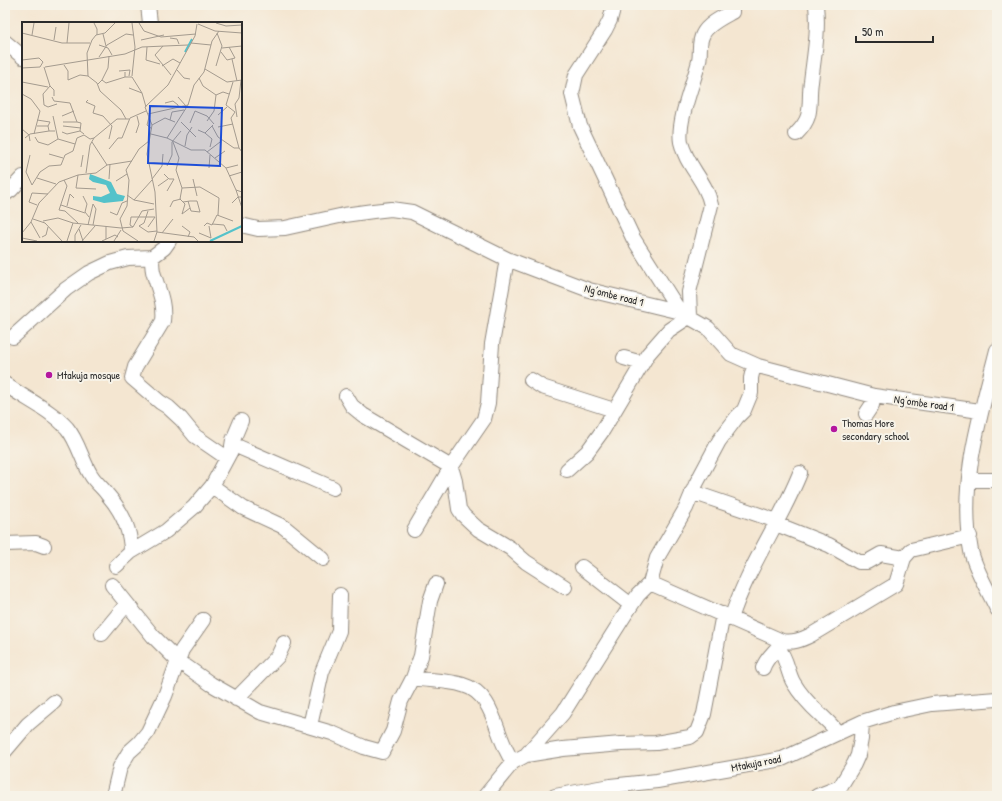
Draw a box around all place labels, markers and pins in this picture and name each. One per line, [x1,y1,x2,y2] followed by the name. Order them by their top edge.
[57,368,121,382] place label: Mtakuja mosque
[44,370,54,380] marker: Mtakuja mosque
[842,416,909,443] place label: Thomas More secondary school
[829,424,839,434] marker: Thomas More secondary school

